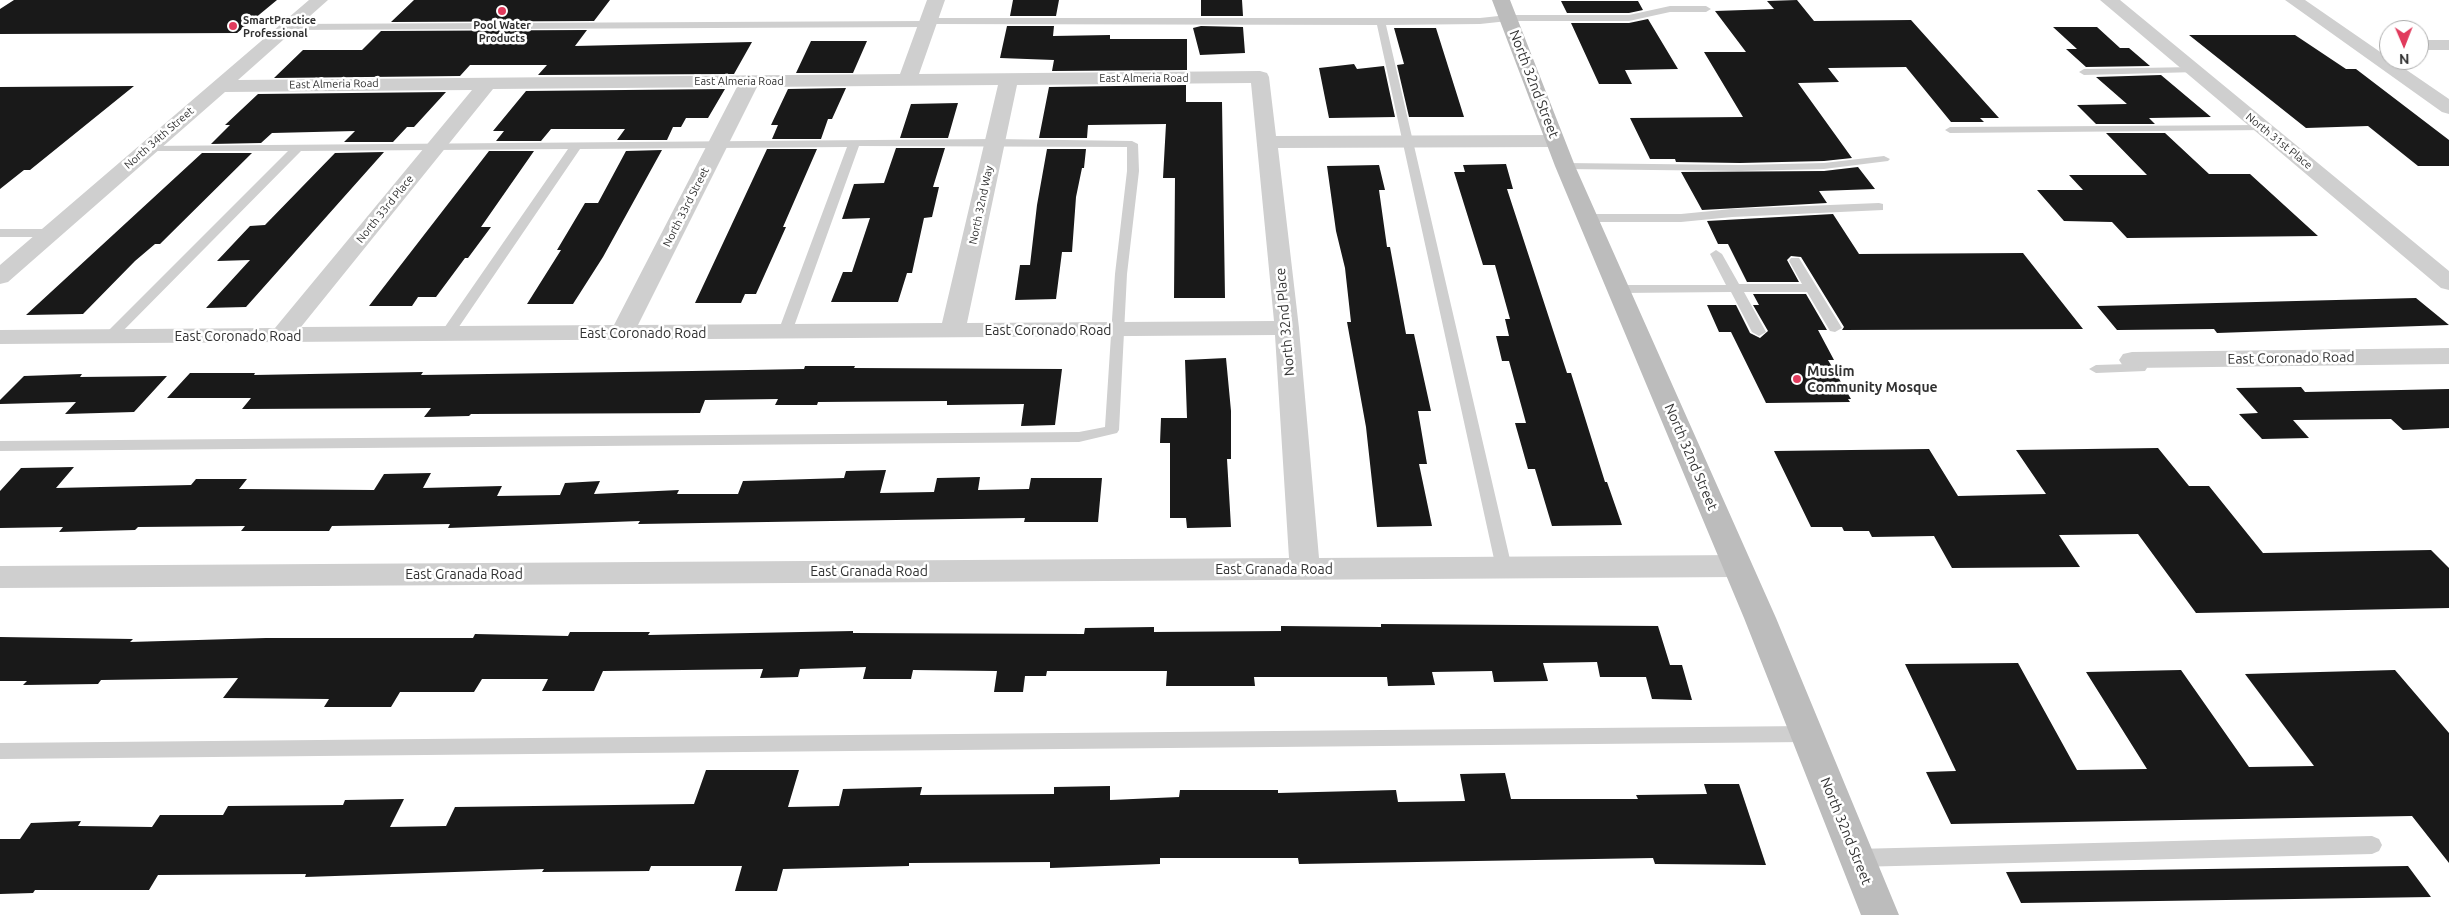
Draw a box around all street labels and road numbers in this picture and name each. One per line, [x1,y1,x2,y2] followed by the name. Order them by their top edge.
[1506,28,1562,140] street label: North 32nd Street
[1099,71,1189,85] street label: East Almeria Road
[694,74,784,88] street label: East Almeria Road
[289,77,379,91] street label: East Almeria Road
[122,104,196,172] street label: North 34th Street
[2243,110,2315,172] street label: North 31st Place
[966,164,996,246] street label: North 32nd Way
[660,165,712,249] street label: North 33rd Street
[354,172,416,246] street label: North 33rd Place
[1272,267,1298,377] street label: North 32nd Place
[984,322,1112,338] street label: East Coronado Road
[579,325,707,341] street label: East Coronado Road
[174,328,302,344] street label: East Coronado Road
[2227,348,2355,368] street label: East Coronado Road
[1661,401,1721,513] street label: North 32nd Street
[1215,561,1333,577] street label: East Granada Road
[810,563,928,579] street label: East Granada Road
[405,566,523,582] street label: East Granada Road
[1817,775,1875,887] street label: North 32nd Street

